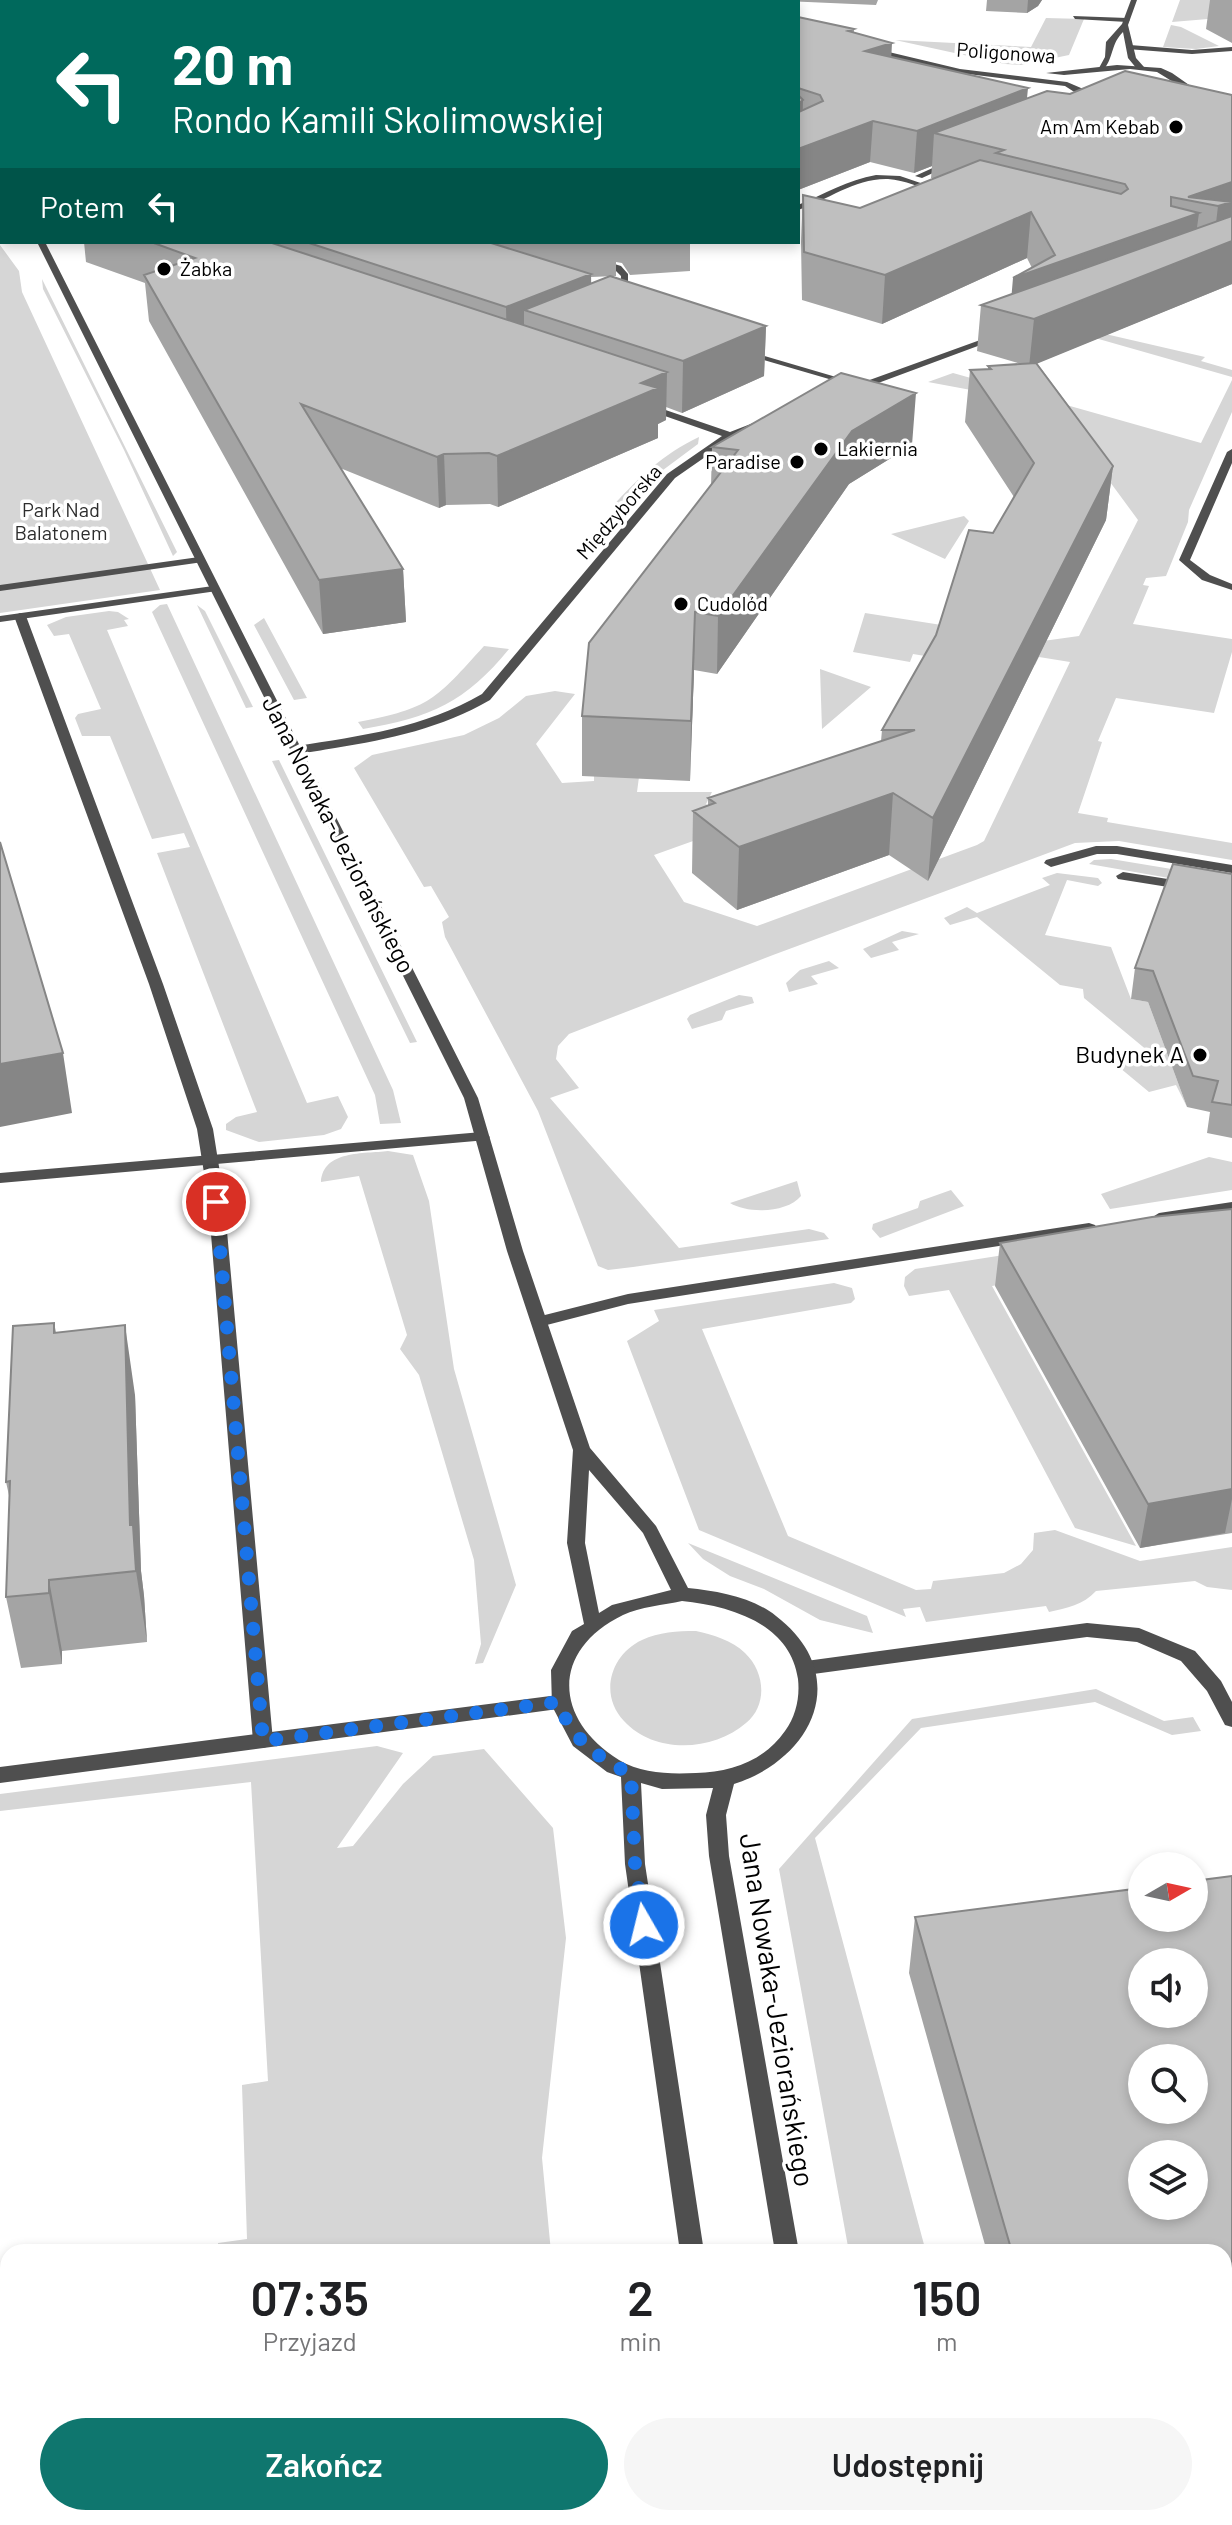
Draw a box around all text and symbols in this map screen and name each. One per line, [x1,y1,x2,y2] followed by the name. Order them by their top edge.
[172,29,293,96] text: 20 m
[40,32,144,136] icon: left
[956,37,1056,67] street label: Poligonowa
[172,97,604,140] text: Rondo Kamili Skolimowskiej
[1040,114,1160,138] place label: Am Am Kebab
[1167,118,1185,136] marker: Am Am Kebab
[141,184,185,228] icon: left
[40,188,125,224] text: Potem
[180,256,232,280] place label: Żabka
[155,260,173,278] marker: Żabka
[837,436,918,460] place label: Lakiernia
[812,440,830,458] marker: Lakiernia
[705,449,781,473] place label: Paradise
[788,453,806,471] marker: Paradise
[571,459,666,564] street label: Międzyborska
[14,497,108,544] park label: Park Nad Balatonem
[697,591,768,615] place label: Cudolód
[672,595,690,613] marker: Cudolód
[257,691,422,977] street label: Jana Nowaka-Jeziorańskiego
[1075,1039,1184,1068] place label: Budynek A
[1191,1046,1209,1064] marker: Budynek A
[182,1168,250,1236] pin
[194,1180,238,1224] icon: arrive
[733,1831,823,2189] street label: Jana Nowaka-Jeziorańskiego
[1128,1852,1208,1932] north arrow
[1128,1852,1208,2220] map controls
[602,1883,686,1967] position arrow
[1128,1948,1208,2028] button: sound
[1128,2044,1208,2124] button: search
[1128,2140,1208,2220] button: layers
[250,2268,369,2326] text: 07:35
[627,2268,654,2326] text: 2
[912,2268,982,2326] text: 150
[263,2325,357,2356] text: Przyjazd
[619,2325,662,2356] text: min
[936,2325,958,2356] text: m
[40,2418,608,2510] button: Zakończ
[624,2418,1192,2510] button: Udostępnij

